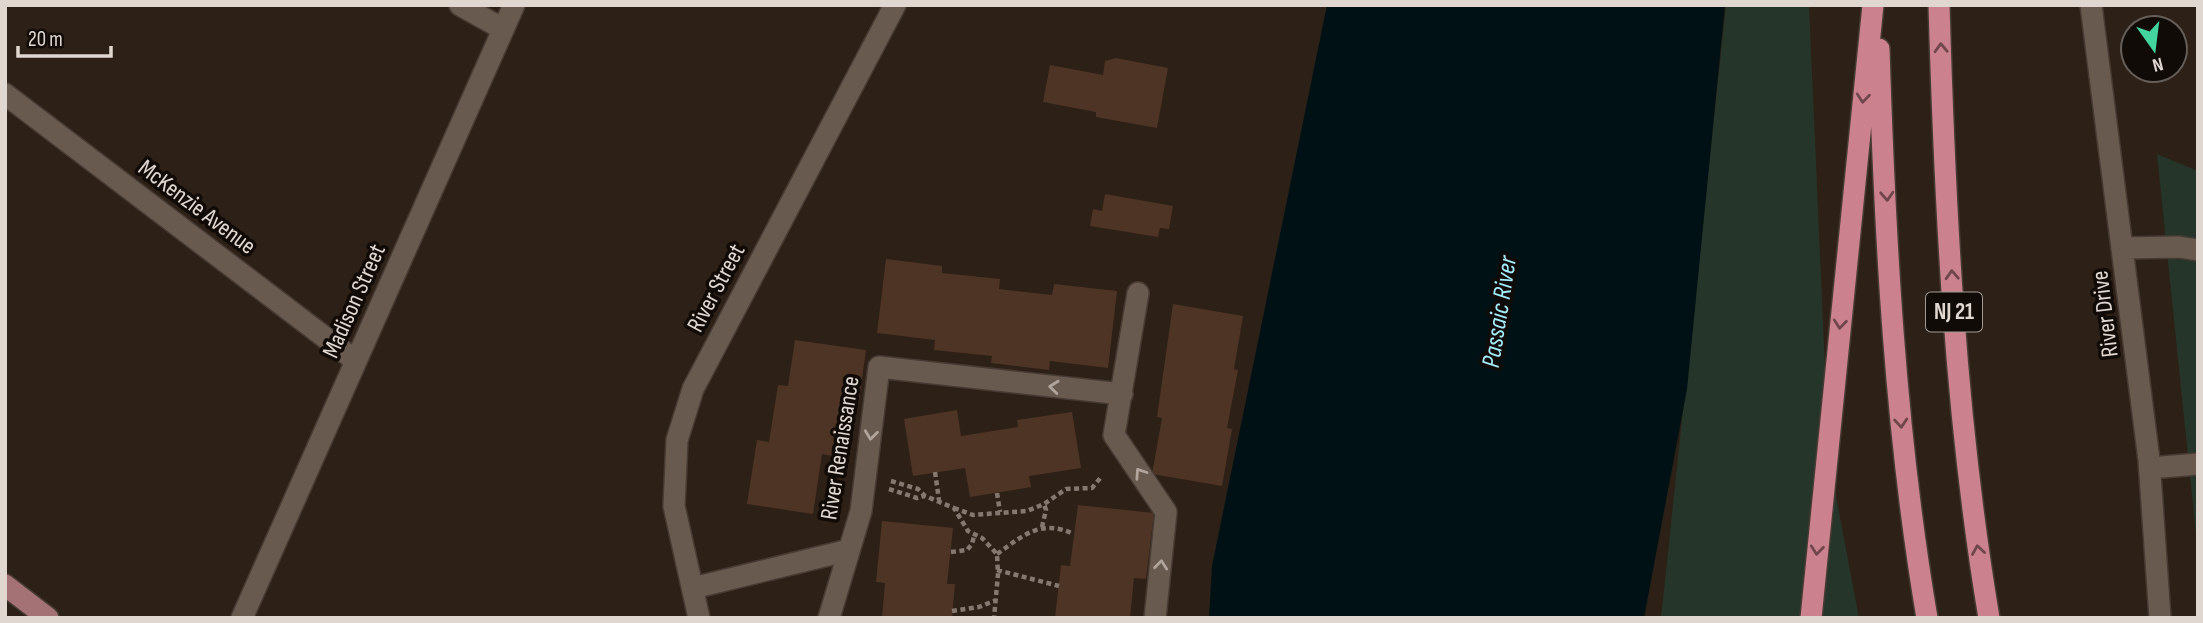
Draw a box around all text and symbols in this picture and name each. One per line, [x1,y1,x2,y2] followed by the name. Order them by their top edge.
[18,14,110,58] scale bar
[2119,14,2189,84] north arrow
[28,27,63,52] text: 20 m
[1933,42,1948,53] one-way arrow
[2150,52,2165,76] text: N
[1856,92,1871,103] one-way arrow
[133,153,261,261] street label: McKenzie Avenue
[1879,191,1894,202] one-way arrow
[681,239,751,337] street label: River Street
[316,240,392,362] street label: Madison Street
[1476,252,1524,370] water label: Passaic River
[1944,269,1959,280] one-way arrow
[2085,269,2125,359] street label: River Drive
[1926,292,1982,332] road number: NJ 21
[1833,319,1848,330] one-way arrow
[814,374,866,522] street label: River Renaissance
[1048,379,1060,394] one-way arrow
[1893,418,1908,429] one-way arrow
[863,429,878,440] one-way arrow
[1136,468,1148,481] one-way arrow
[1810,545,1825,556] one-way arrow
[1971,545,1986,556] one-way arrow
[1153,559,1168,571] one-way arrow

